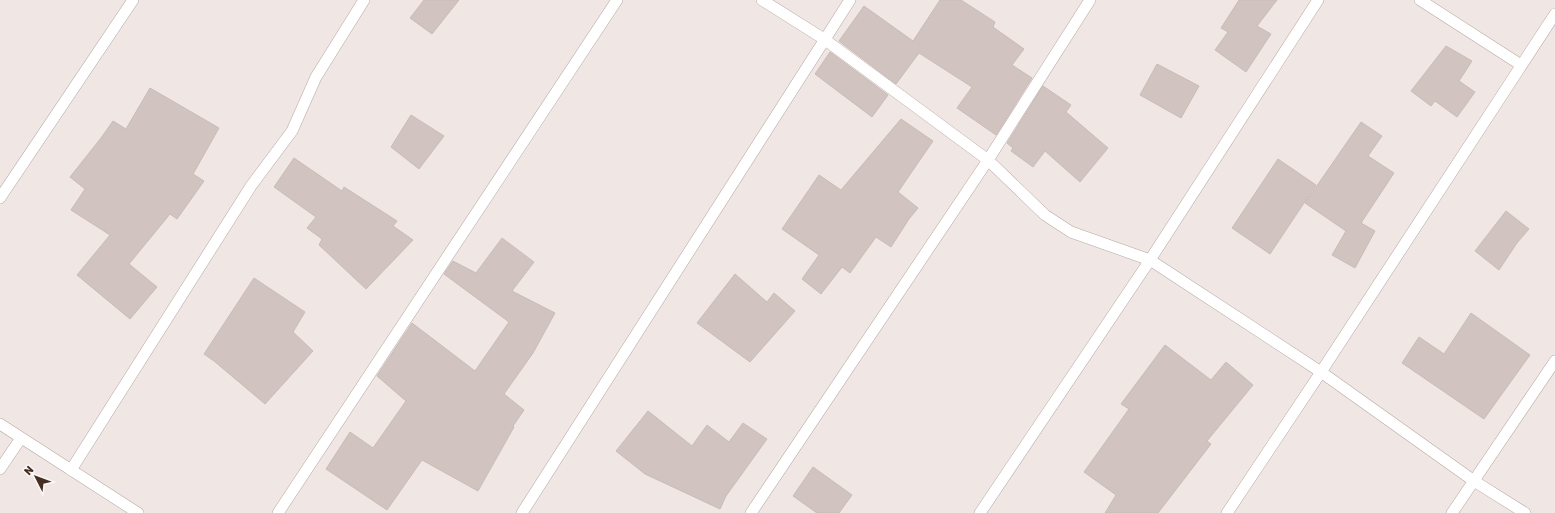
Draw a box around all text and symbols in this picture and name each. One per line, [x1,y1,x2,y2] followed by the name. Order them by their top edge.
[16,457,56,497] north arrow
[21,463,36,478] text: N

